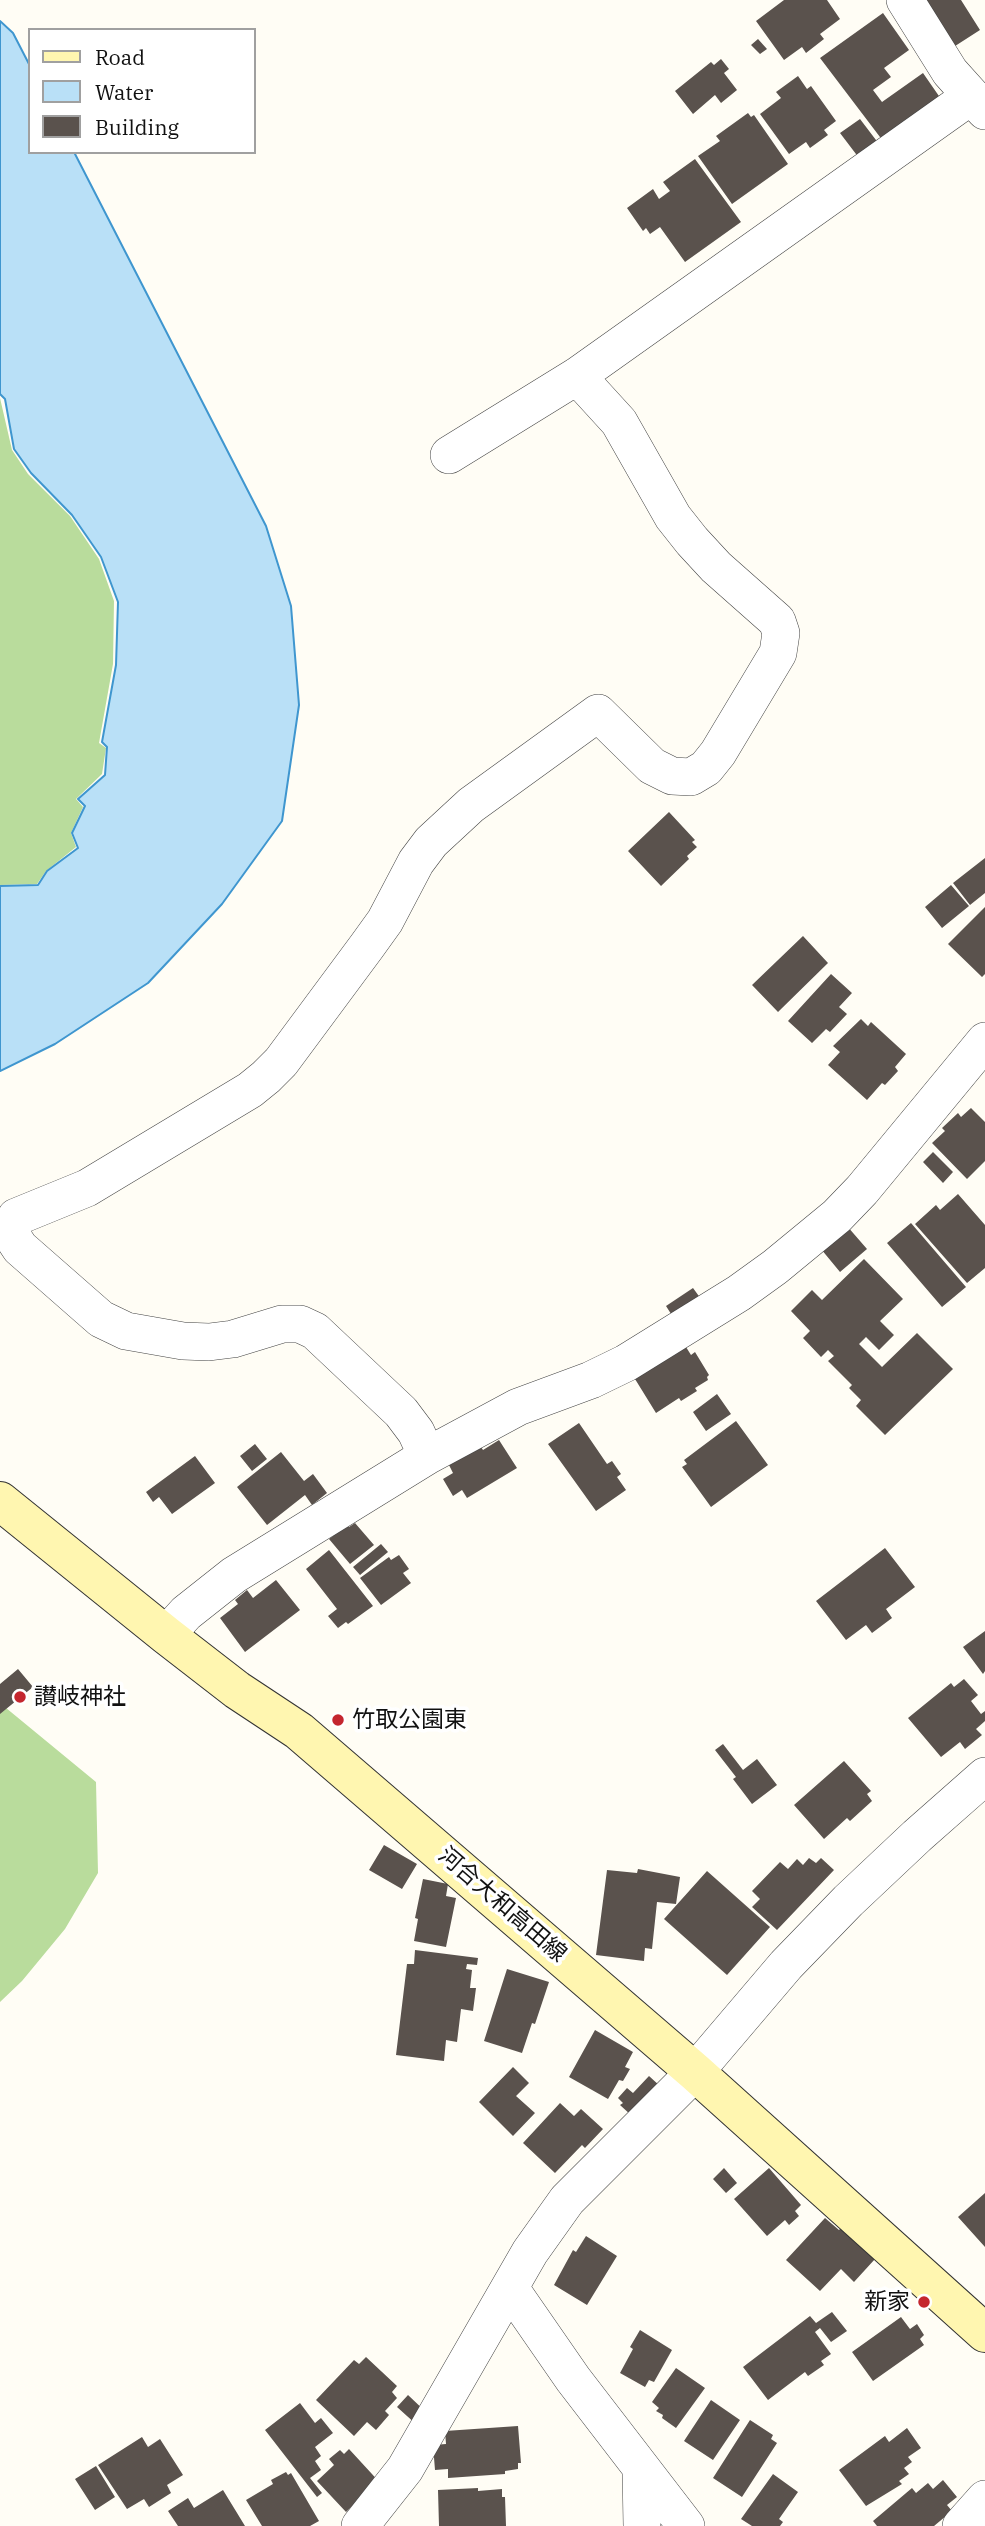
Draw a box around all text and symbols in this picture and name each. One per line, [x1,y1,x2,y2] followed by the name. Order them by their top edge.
[28,28,256,154] legend
[95,43,145,71] text: Road
[95,78,153,106] text: Water
[95,113,179,141] text: Building
[34,1683,126,1711] place label: 讃岐神社
[12,1689,28,1705] marker: 讃岐神社
[352,1706,467,1734] place label: 竹取公園東
[330,1712,346,1728] marker: 竹取公園東
[432,1842,572,1968] street label: 河合大和高田線
[864,2288,910,2316] place label: 新家
[916,2294,932,2310] marker: 新家

